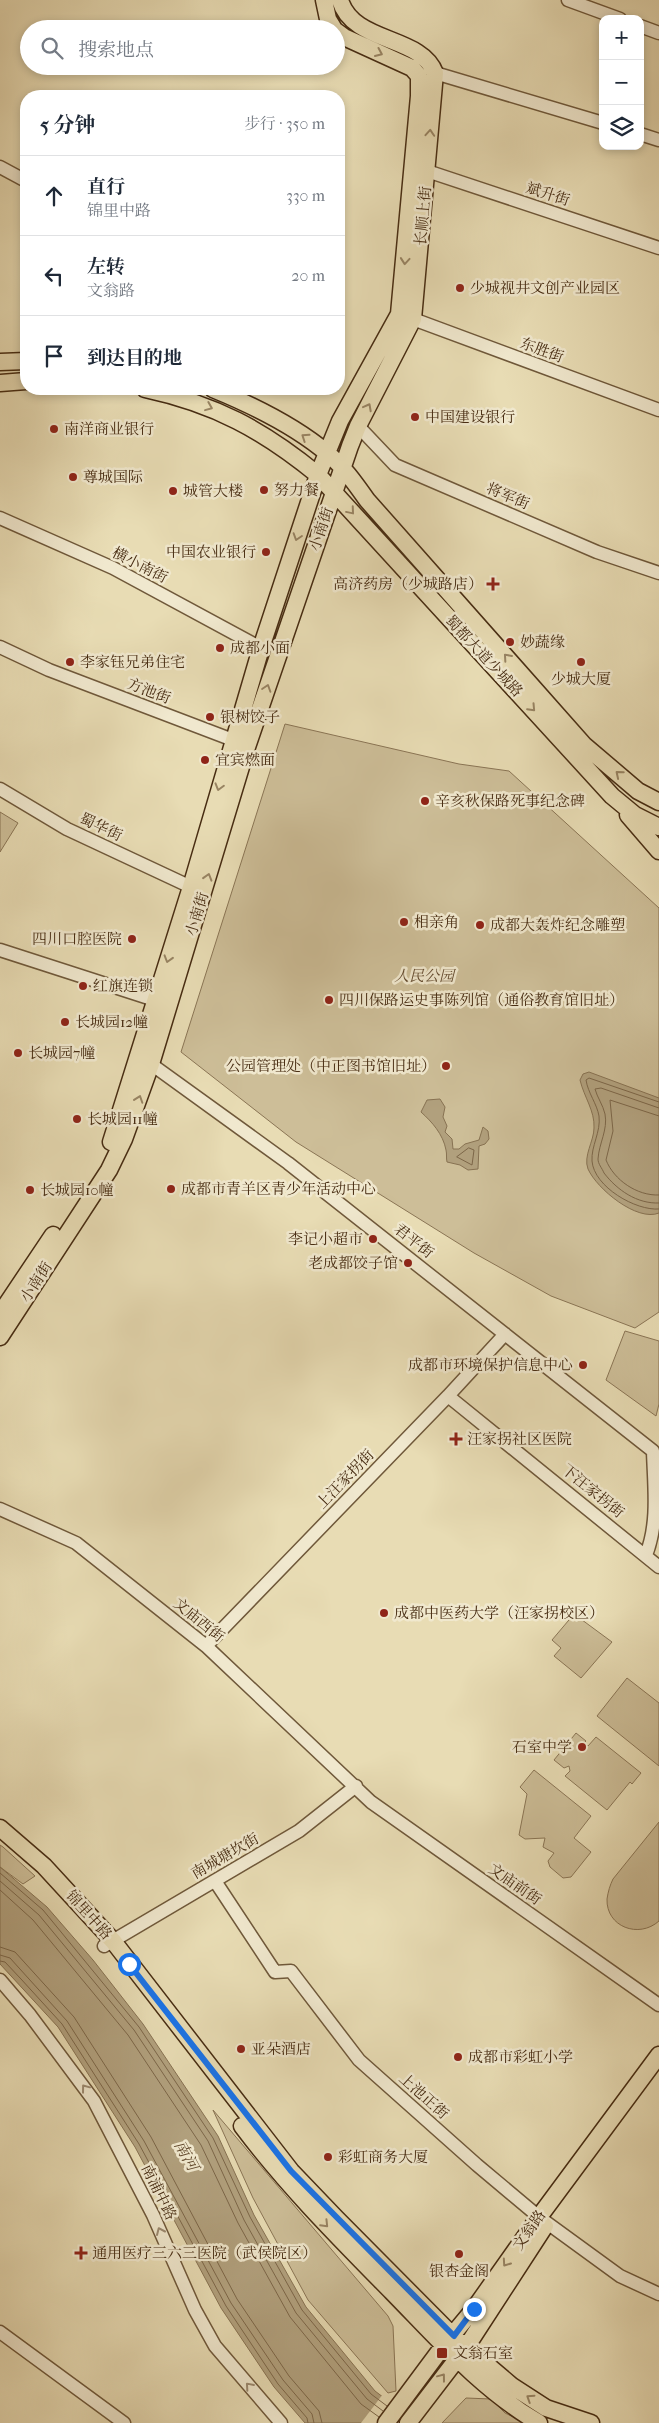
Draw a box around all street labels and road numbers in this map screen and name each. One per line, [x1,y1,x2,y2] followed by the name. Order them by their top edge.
[524,178,572,210] street label: 斌升街
[411,185,435,247] street label: 长顺上街
[518,334,566,366] street label: 东胜街
[484,479,532,513] street label: 将军街
[305,505,337,553] street label: 小南街
[109,543,171,587] street label: 横小南街
[442,611,526,701] street label: 蜀都大道少城路
[125,675,173,707] street label: 方池街
[77,809,125,845] street label: 蜀华街
[182,890,212,938] street label: 小南街
[391,1220,437,1262] street label: 君平街
[16,1258,56,1306] street label: 小南街
[312,1446,378,1512] street label: 上汪家拐街
[558,1460,628,1522] street label: 下汪家拐街
[170,1594,228,1646] street label: 文庙西街
[188,1829,262,1883] street label: 南城塘坎街
[485,1859,545,1909] street label: 文庙前街
[62,1887,116,1943] street label: 锦里中路
[396,2069,452,2123] street label: 上池正街
[138,2161,180,2223] street label: 南浦中路
[509,2206,549,2254] street label: 文翁路

